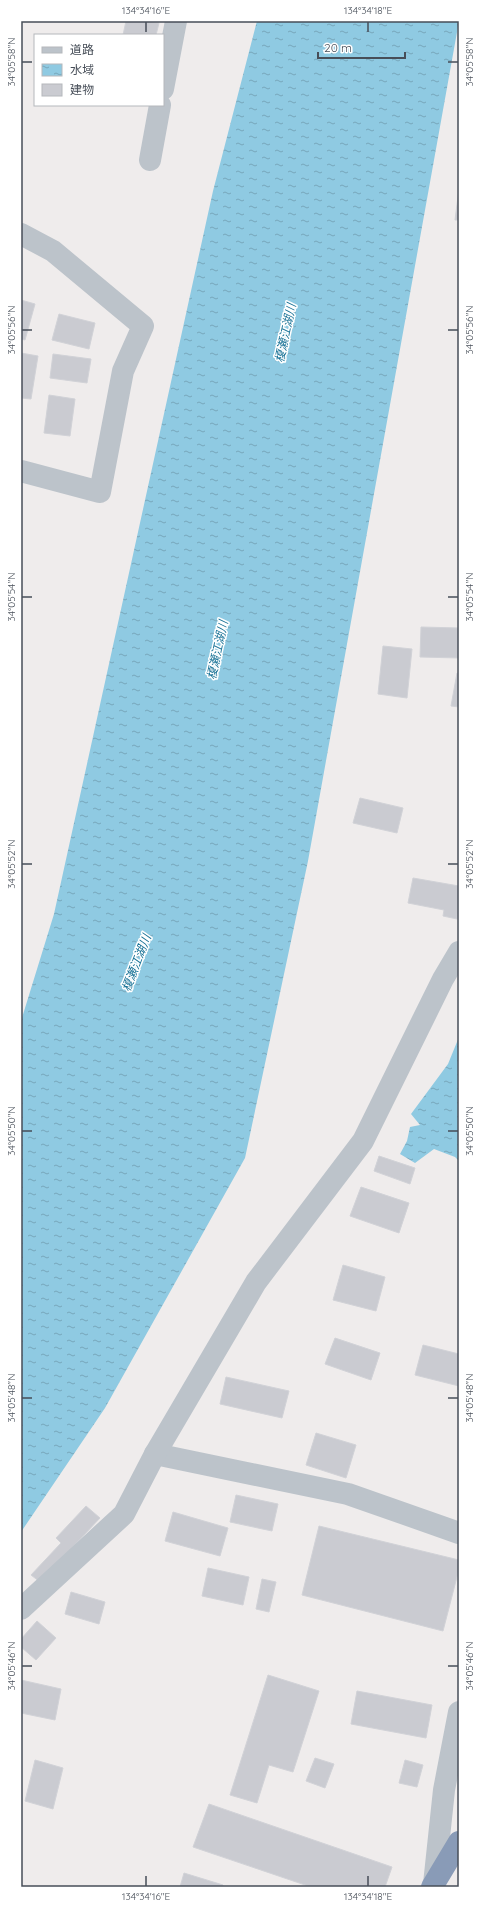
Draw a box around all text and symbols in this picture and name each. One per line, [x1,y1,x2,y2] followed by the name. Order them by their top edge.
[122,4,171,17] text: 134°34'16"E
[344,4,393,17] text: 134°34'18"E
[34,34,164,106] legend
[318,34,405,60] scale bar
[5,37,18,87] text: 34°05'58"N
[463,37,476,87] text: 34°05'58"N
[324,40,352,55] text: 20 m
[70,42,94,57] text: 道路
[70,62,94,77] text: 水域
[70,82,94,97] text: 建物
[271,300,299,364] water label: 榎瀬江湖川
[5,305,18,355] text: 34°05'56"N
[463,305,476,355] text: 34°05'56"N
[5,573,18,622] text: 34°05'54"N
[463,573,476,622] text: 34°05'54"N
[203,617,231,681] water label: 榎瀬江湖川
[5,839,18,889] text: 34°05'52"N
[463,839,476,889] text: 34°05'52"N
[118,930,154,994] water label: 榎瀬江湖川
[5,1106,18,1156] text: 34°05'50"N
[463,1106,476,1156] text: 34°05'50"N
[5,1374,18,1422] text: 34°05'48"N
[463,1374,476,1422] text: 34°05'48"N
[5,1642,18,1690] text: 34°05'46"N
[463,1642,476,1690] text: 34°05'46"N
[122,1890,171,1903] text: 134°34'16"E
[344,1890,393,1903] text: 134°34'18"E

